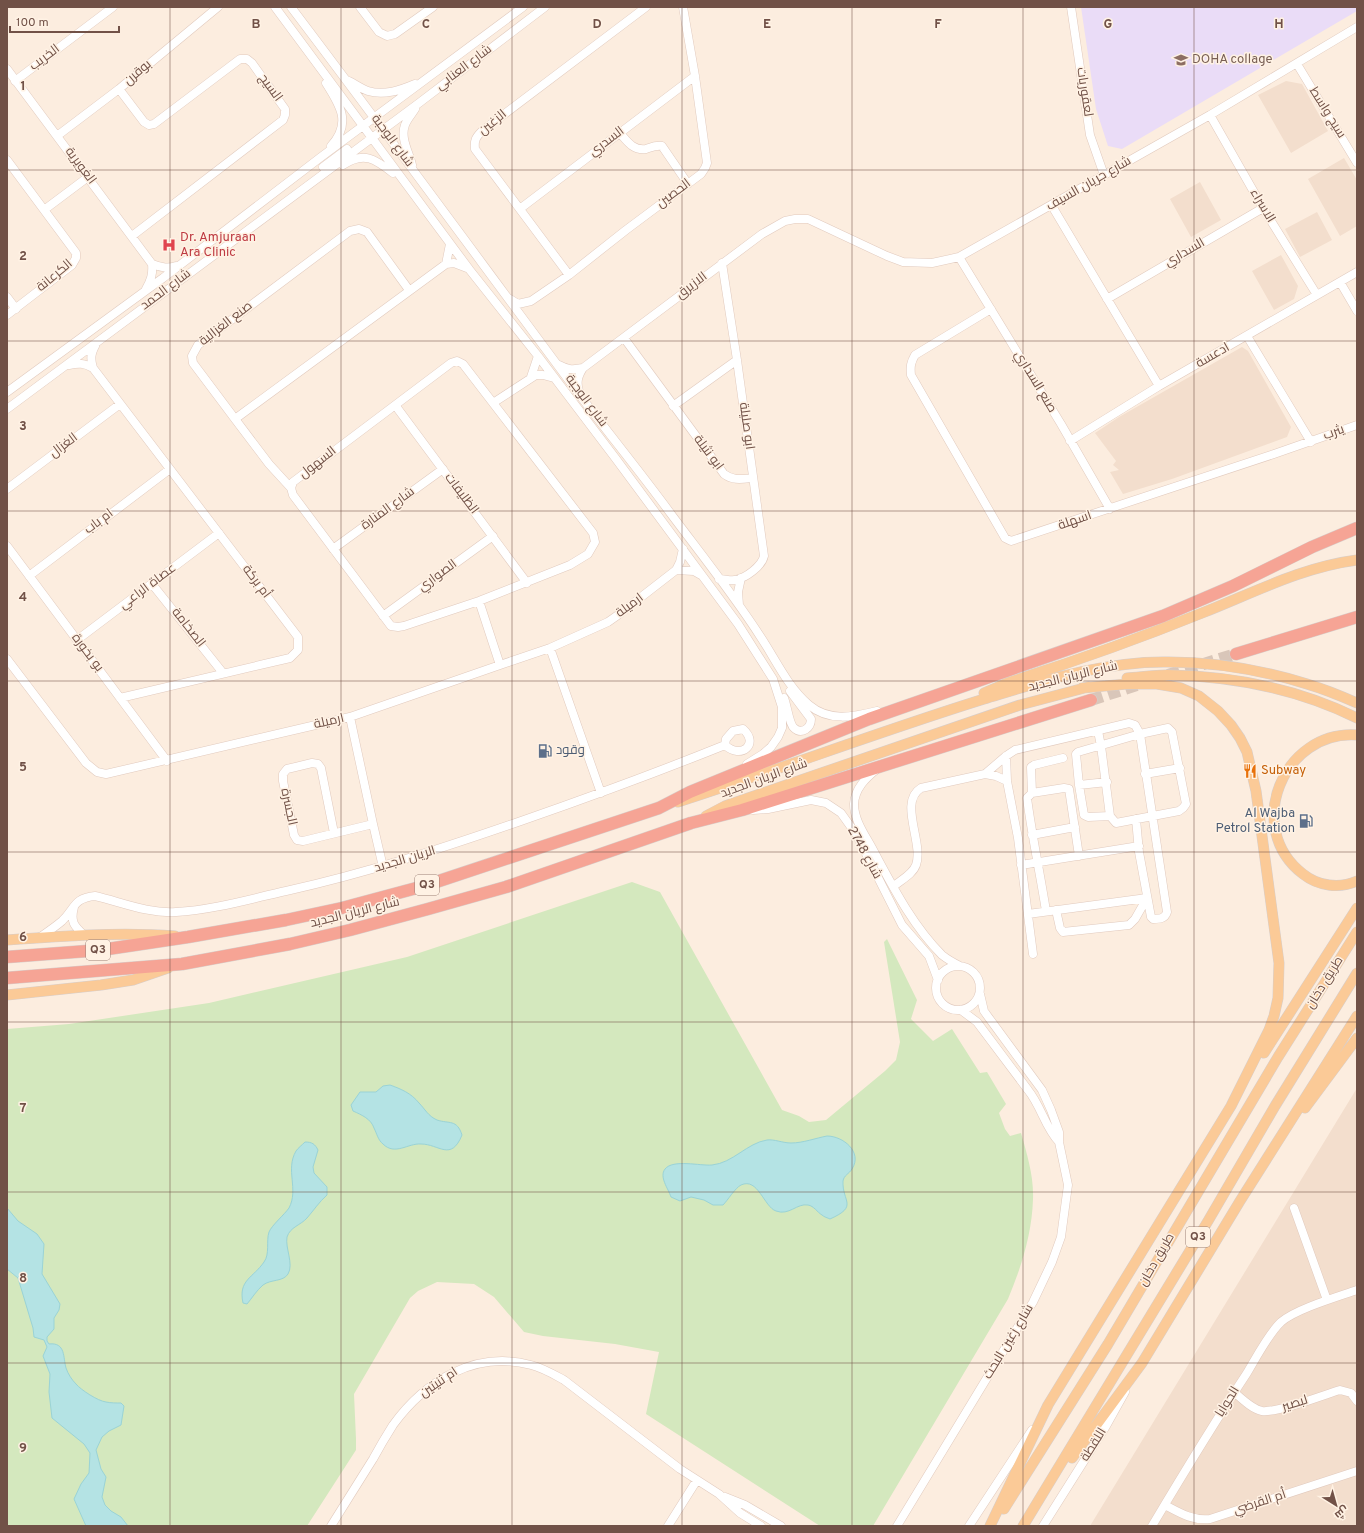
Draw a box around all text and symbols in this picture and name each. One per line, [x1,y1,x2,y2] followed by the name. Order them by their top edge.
[10,8,119,34] scale bar
[16,15,49,31] text: 100 m
[252,17,261,33] text: B
[422,17,430,33] text: C
[592,17,602,33] text: D
[763,17,771,33] text: E
[934,17,942,33] text: F
[1104,17,1113,33] text: G
[1274,17,1284,33] text: H
[27,41,63,75] street label: الخريب
[433,42,496,95] street label: شارع العنابي
[1173,52,1189,68] school or university icon: DOHA collage
[1192,52,1272,68] place label: DOHA collage
[121,57,155,89] street label: بوقرن
[1072,66,1096,118] street label: لعقوريات
[255,71,285,105] street label: السيج
[20,79,26,95] text: 1
[1305,84,1349,142] street label: سيج واسط
[476,107,510,139] street label: الزغين
[367,112,417,170] street label: شارع الوجبة
[586,123,629,161] street label: السدري
[61,144,99,188] street label: الغويرية
[1044,153,1134,215] street label: شارع جريان السيف
[654,176,694,212] street label: الحصين
[1246,186,1278,226] street label: الاسراء
[180,230,256,261] place label: Dr. Amjuraan Ara Clinic
[1162,235,1208,272] street label: السداري
[161,237,177,253] hospital icon: Dr. Amjuraan Ara Clinic
[19,249,27,265] text: 2
[34,256,76,296] street label: الكرعانة
[138,266,194,314] street label: شارع الحمد
[673,269,711,303] street label: الازيرق
[196,298,256,350] street label: صنع الغزالية
[1193,340,1233,372] street label: ادعسة
[1009,348,1060,416] street label: صنع السداري
[561,372,611,430] street label: شارع الوجبة
[735,401,757,451] street label: ابو صليلة
[19,419,27,435] text: 3
[1321,422,1347,444] street label: يثرب
[47,430,81,462] street label: الغزال
[690,432,726,474] street label: ابو نثيلة
[296,443,340,483] street label: السهول
[440,470,482,518] street label: الظليفات
[358,484,418,534] street label: شارع المنارة
[81,506,117,538] street label: ام باب
[1056,508,1094,534] street label: اسهلة
[415,557,461,596] street label: الصواري
[116,560,180,614] street label: عصاة الراعي
[238,561,276,602] street label: أم بركة
[19,590,27,606] text: 4
[613,590,647,622] street label: ارميلة
[168,605,208,651] street label: الصخامة
[67,631,107,675] street label: بو بخورة
[1027,658,1119,696] street label: شارع الريان الجديد
[312,711,346,733] street label: ارميلة
[537,743,553,759] fuel station icon: وقود
[556,743,585,759] place label: وقود
[718,756,810,802] street label: شارع الريان الجديد
[19,760,27,776] text: 5
[1242,763,1258,779] restaurant icon: Subway
[1261,763,1306,779] place label: Subway
[276,787,300,827] street label: الجسرة
[1216,806,1295,837] place label: Al Wajba Petrol Station
[1298,813,1314,829] fuel station icon: Al Wajba Petrol Station
[843,824,885,882] street label: شارع 2748
[372,843,438,877] street label: الريان الجديد
[415,875,439,895] road number: Q3
[309,894,401,932] street label: شارع الريان الجديد
[19,930,27,946] text: 6
[86,940,110,960] road number: Q3
[1303,954,1347,1012] street label: طريق دخان
[20,1101,27,1117] text: 7
[1186,1227,1210,1247] road number: Q3
[1135,1231,1179,1289] street label: طريق دخان
[19,1271,27,1287] text: 8
[980,1302,1038,1382] street label: شارع زغين البحث
[417,1364,461,1402] street label: ام ثنيتين
[1212,1384,1244,1420] street label: الحوايا
[1279,1393,1310,1416] street label: لبصير
[1078,1425,1110,1465] street label: اللقطة
[19,1441,27,1457] text: 9
[1231,1485,1289,1520] street label: أم القرضي
[1316,1485,1356,1525] north arrow
[1332,1502,1351,1522] text: ش

